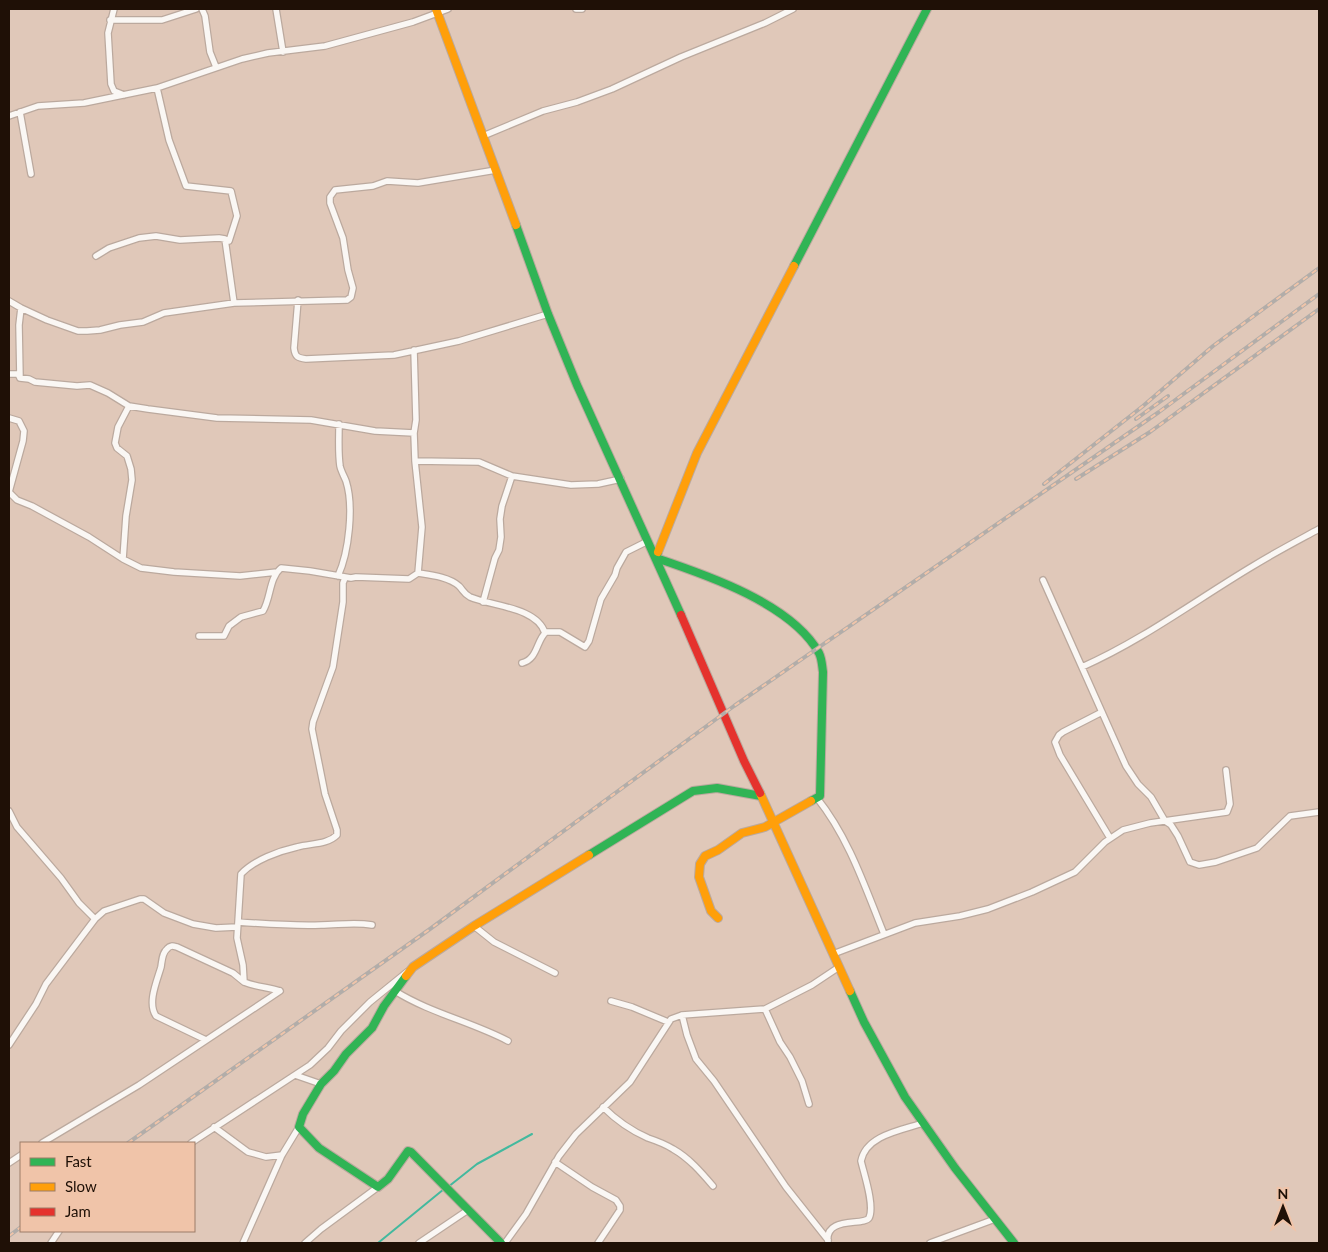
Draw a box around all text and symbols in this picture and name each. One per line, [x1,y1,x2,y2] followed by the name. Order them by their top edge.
[20,1142,195,1232] legend
[65,1152,92,1170] text: Fast
[65,1177,97,1195] text: Slow
[1258,1182,1308,1232] north arrow
[1278,1185,1288,1202] text: N
[65,1202,91,1220] text: Jam

